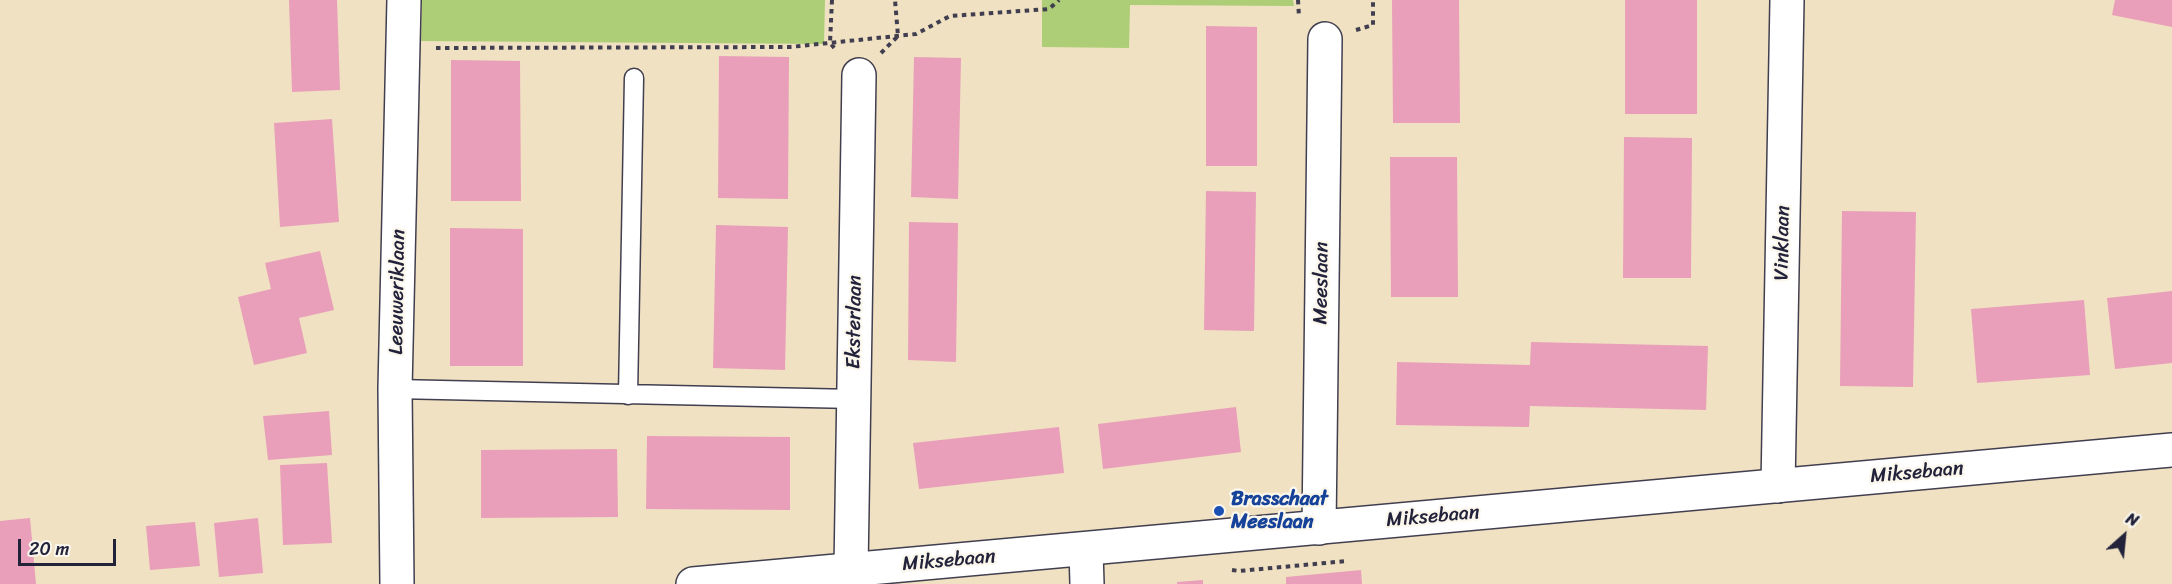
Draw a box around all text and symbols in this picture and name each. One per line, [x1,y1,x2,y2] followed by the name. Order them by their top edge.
[1770,205,1796,281] street label: Vinklaan
[385,229,411,355] street label: Leeuweriklaan
[1309,241,1335,325] street label: Meeslaan
[842,275,868,369] street label: Eksterlaan
[1869,457,1965,489] street label: Miksebaan
[1231,488,1328,535] place label: Brasschaat Meeslaan
[1385,501,1481,533] street label: Miksebaan
[1212,504,1226,518] marker: Brasschaat Meeslaan
[2121,504,2144,535] text: N
[2094,506,2154,566] north arrow
[21,527,118,565] scale bar
[29,533,69,565] text: 20 m
[901,545,997,577] street label: Miksebaan

